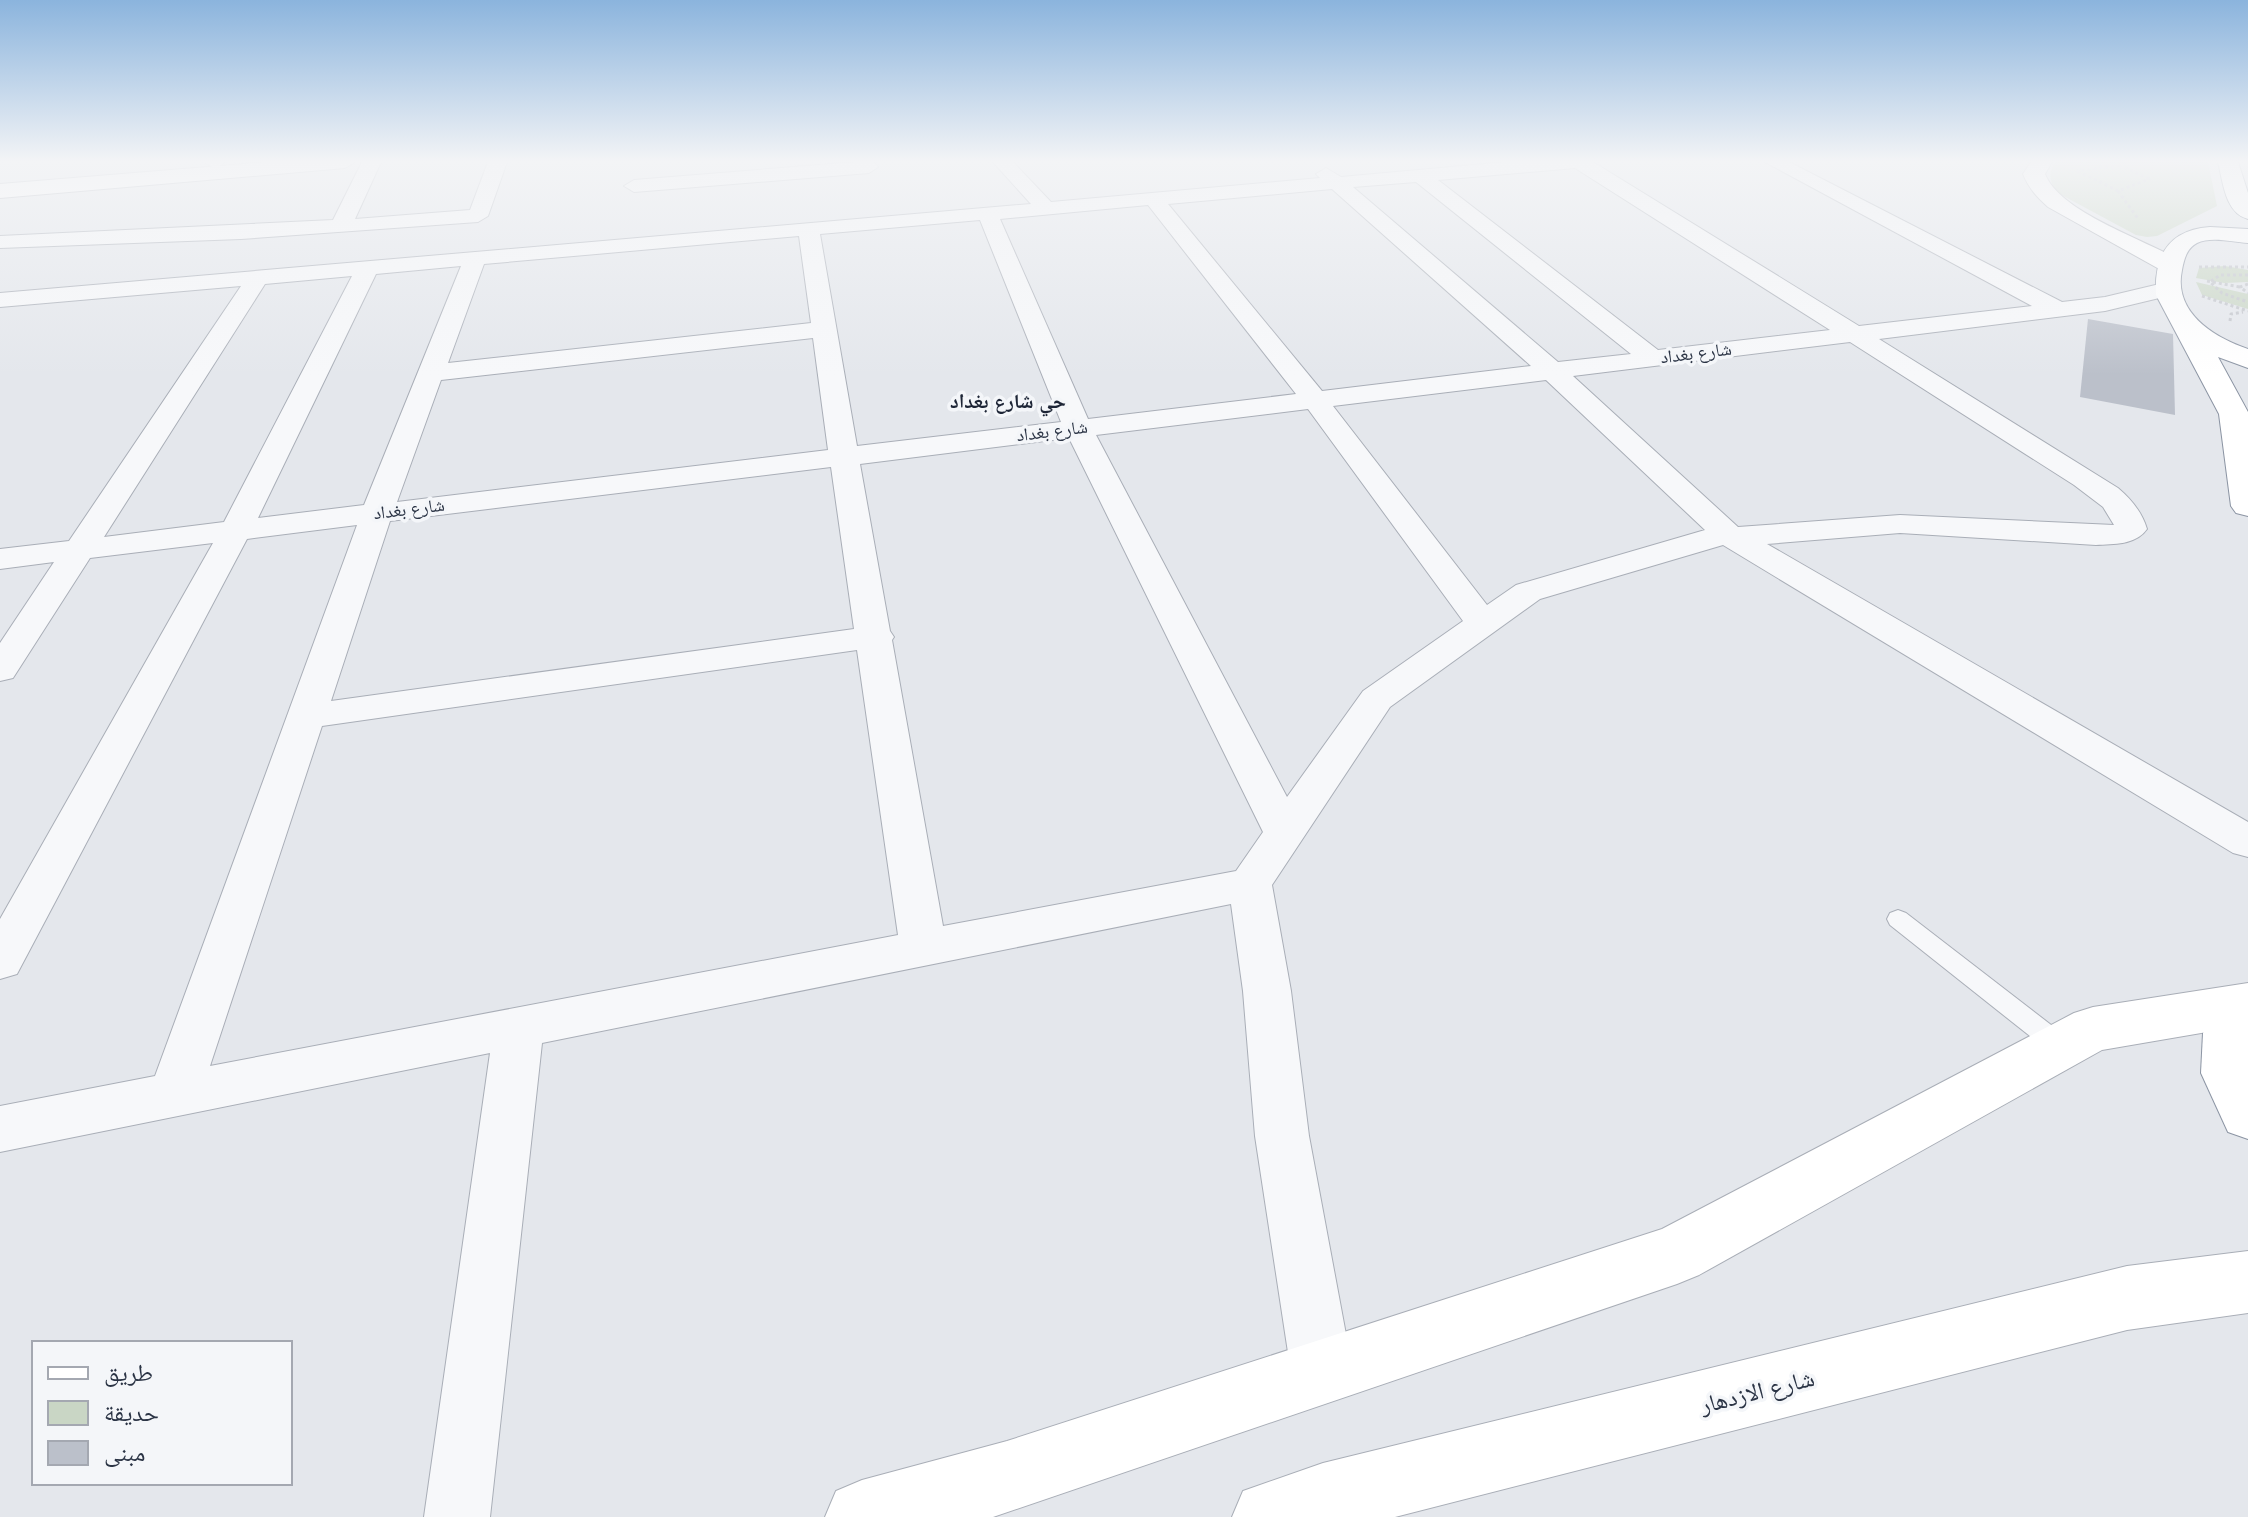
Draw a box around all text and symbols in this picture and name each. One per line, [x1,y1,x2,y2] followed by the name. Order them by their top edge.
[1659,338,1733,368] street label: شارع بغداد
[950,389,1066,417] district label: حي شارع بغداد
[1015,416,1089,446] street label: شارع بغداد
[372,494,446,524] street label: شارع بغداد
[32,1341,292,1485] legend
[104,1358,153,1387] text: طريق
[1696,1363,1817,1420] street label: شارع الازدهار
[104,1398,159,1427] text: حديقة
[104,1438,145,1467] text: مبنى

